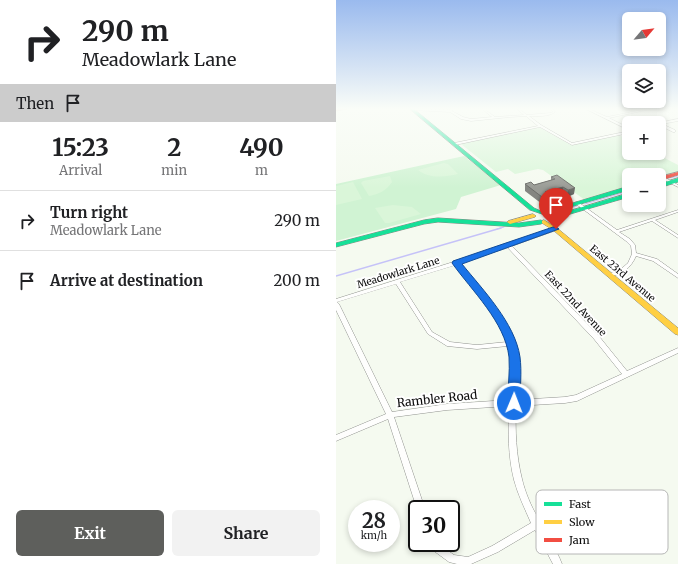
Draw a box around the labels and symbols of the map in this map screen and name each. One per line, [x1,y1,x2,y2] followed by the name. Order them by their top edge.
[622,12,666,56] north arrow
[539,188,573,229] pin
[587,242,658,305] street label: East 23rd Avenue
[355,254,441,291] street label: Meadowlark Lane
[542,268,609,339] street label: East 22nd Avenue
[493,382,535,424] position arrow
[396,387,478,410] street label: Rambler Road
[536,490,668,554] legend
[569,497,592,511] text: Fast
[408,500,460,552] speed limit sign: 30
[569,515,595,529] text: Slow
[568,533,590,547] text: Jam

